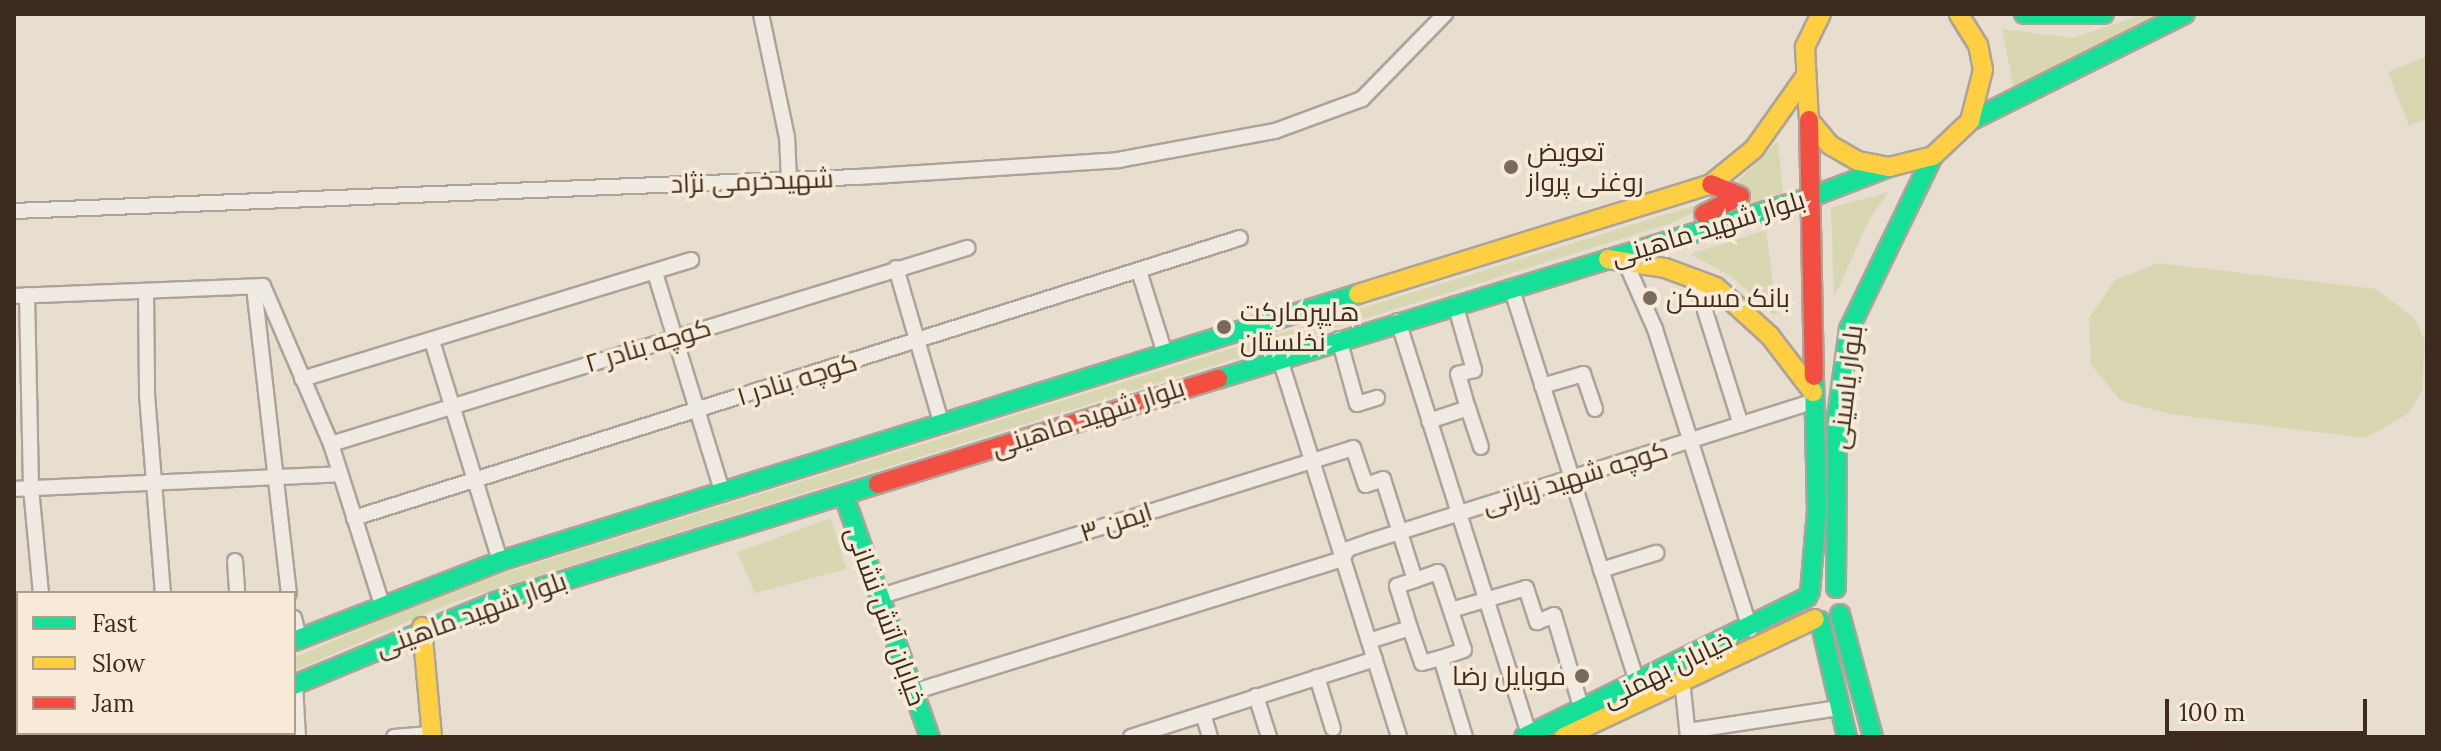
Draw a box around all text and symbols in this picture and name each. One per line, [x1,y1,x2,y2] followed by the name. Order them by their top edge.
[1527,136,1644,198] place label: تعویض روغنی پرواز
[1502,158,1520,176] marker: تعویض روغنی پرواز
[670,163,834,199] street label: شهیدخرمی نژاد
[1607,184,1809,272] street label: بلوار شهید ماهینی
[1666,282,1790,314] place label: بانک مسکن
[1641,289,1659,307] marker: بانک مسکن
[1240,296,1359,358] place label: هایپرمارکت نخلستان
[581,311,715,379] street label: کوچه بنادر ۲
[1215,318,1233,336] marker: هایپرمارکت نخلستان
[1823,323,1869,451] street label: بلوار یاسینی
[733,346,861,412] street label: کوچه بنادر ۱
[988,371,1188,463] street label: بلوار شهید ماهینی
[1478,434,1672,520] street label: کوچه شهید زیارتی
[1076,496,1156,548] street label: ایمن ۳
[839,522,933,710] street label: خیابان آتش نشانی
[371,565,571,663] street label: بلوار شهید ماهینی
[16,591,296,735] legend
[92,608,137,639] text: Fast
[1597,624,1737,714] street label: خیابان بهمنی
[92,648,145,679] text: Slow
[1452,660,1566,692] place label: موبایل رضا
[1573,667,1591,685] marker: موبایل رضا
[2169,683,2371,733] scale bar
[92,688,134,719] text: Jam
[2179,697,2245,728] text: 100 m

